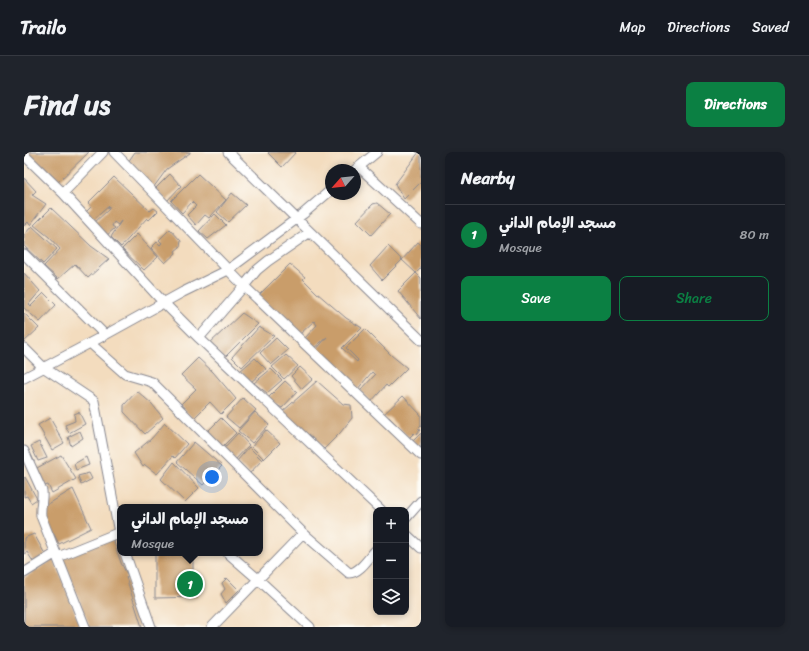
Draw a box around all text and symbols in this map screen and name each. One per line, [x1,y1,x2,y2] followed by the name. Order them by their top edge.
[20,11,66,44] text: Trailo
[619,15,645,40] text: Map
[667,15,730,40] text: Directions
[752,15,789,40] text: Saved
[24,80,111,129] text: Find us
[686,82,785,127] button: Directions
[461,163,515,193] text: Nearby
[325,164,361,200] north arrow
[499,210,616,236] text: مسجد الإمام الداني
[471,223,477,246] text: 1
[740,223,769,246] text: 80 m
[499,236,542,259] text: Mosque
[461,276,611,321] button: Save
[619,276,769,321] button: Share
[202,467,222,487] your location
[117,504,263,556] popup
[131,506,249,532] text: مسجد الإمام الداني
[373,507,409,615] map controls
[373,507,409,543] button: +
[131,532,174,555] text: Mosque
[373,543,409,579] button: −
[177,569,203,599] pin: 1
[373,579,409,615] button: layers

